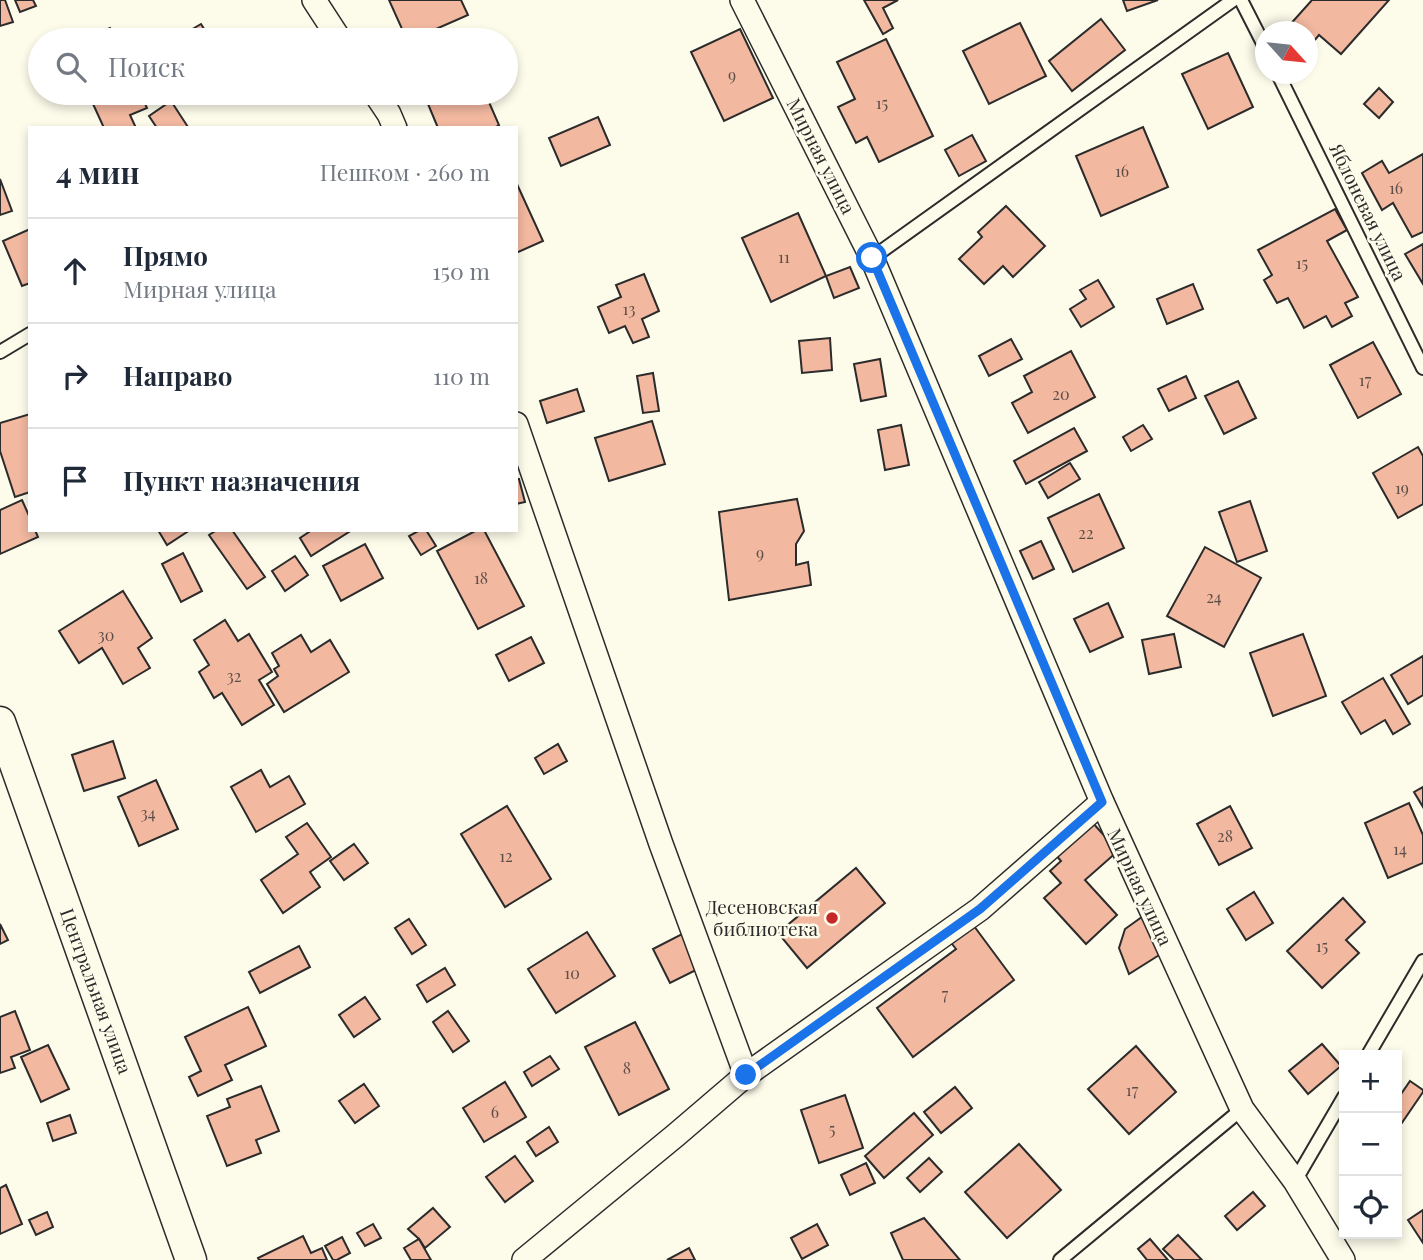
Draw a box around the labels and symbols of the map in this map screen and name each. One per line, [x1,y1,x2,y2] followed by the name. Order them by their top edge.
[1255,21,1318,84] north arrow
[728,64,736,85] house number: 9
[876,92,888,113] house number: 15
[782,93,862,218] street label: Мирная улица
[1324,138,1414,285] street label: Яблоневая улица
[1115,160,1129,181] house number: 16
[1389,177,1403,198] house number: 16
[856,242,887,273] route start
[778,246,790,267] house number: 11
[1296,252,1308,273] house number: 15
[623,298,635,319] house number: 13
[1359,369,1372,390] house number: 17
[1052,383,1070,404] house number: 20
[1395,477,1409,498] house number: 19
[1078,522,1094,543] house number: 22
[756,542,764,563] house number: 9
[474,567,488,588] house number: 18
[1206,586,1222,607] house number: 24
[98,624,114,645] house number: 30
[227,665,241,686] house number: 32
[140,802,156,823] house number: 34
[1102,824,1180,950] street label: Мирная улица
[1217,825,1233,846] house number: 28
[1393,838,1407,859] house number: 14
[499,845,513,866] house number: 12
[706,893,819,941] place label: Десеновская библиотека
[55,904,139,1078] street label: Центральная улица
[824,910,840,926] marker: Десеновская библиотека
[1316,935,1328,956] house number: 15
[564,962,580,983] house number: 10
[942,983,949,1004] house number: 7
[623,1057,631,1078] house number: 8
[730,1059,761,1090] route end
[1126,1079,1139,1100] house number: 17
[491,1101,499,1122] house number: 6
[829,1118,835,1139] house number: 5

